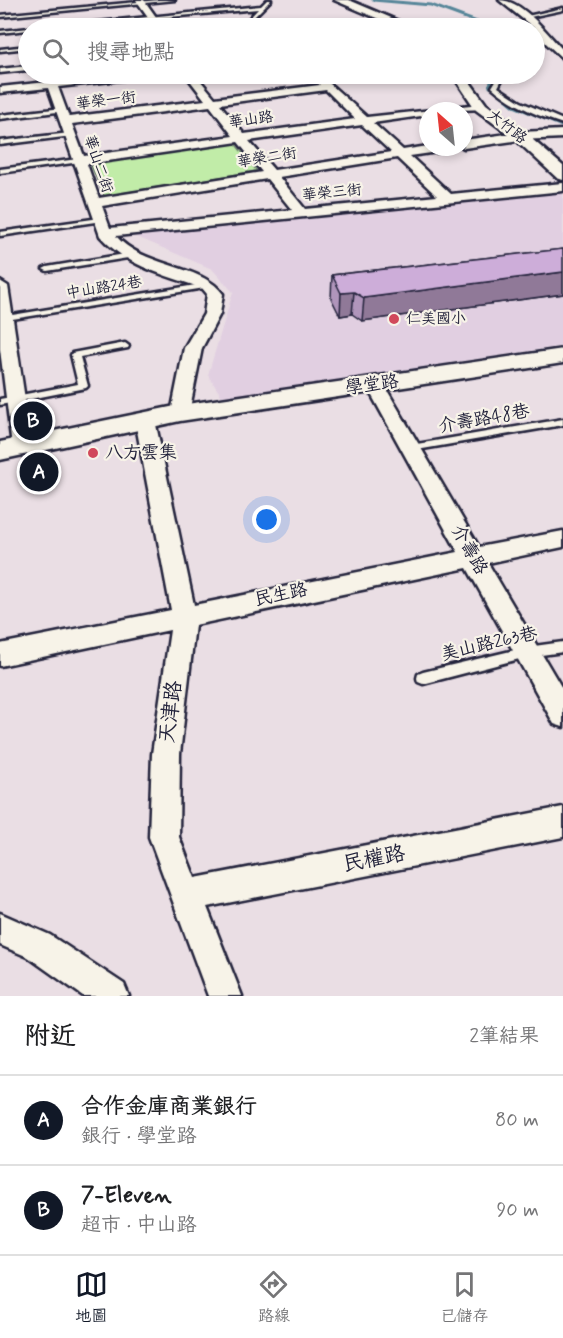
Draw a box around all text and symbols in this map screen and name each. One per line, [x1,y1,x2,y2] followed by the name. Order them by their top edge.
[18,18,545,84] search box
[39,35,72,68] icon: search
[87,39,175,67] text: 搜尋地點
[75,87,137,115] street label: 華榮一街
[419,102,473,156] north arrow
[483,105,531,149] street label: 大竹路
[227,107,275,133] street label: 華山路
[79,132,117,196] street label: 華山二街
[236,143,298,173] street label: 華榮二街
[301,180,363,206] street label: 華榮三街
[65,272,143,304] street label: 中山路24巷
[406,309,466,329] place label: 仁美國小
[387,312,401,326] marker: 仁美國小
[344,369,400,401] street label: 學堂路
[14,398,52,444] pin: B
[436,399,532,439] street label: 介壽路48巷
[105,441,177,465] place label: 八方雲集
[86,446,100,460] marker: 八方雲集
[20,450,58,494] pin: A
[252,505,281,534] your location
[445,521,493,579] street label: 介壽路
[252,578,310,612] street label: 民生路
[438,621,540,667] street label: 美山路263巷
[153,679,189,745] street label: 天津路
[340,839,408,879] street label: 民權路
[24,1020,76,1054] text: 附近
[469,1023,539,1050] text: 2筆結果
[81,1093,257,1121] text: 合作金庫商業銀行
[37,1107,50,1134] text: A
[495,1107,539,1134] text: 80 m
[81,1123,196,1150] text: 銀行 · 學堂路
[81,1182,171,1210] text: 7-Eleven
[37,1197,50,1224] text: B
[496,1197,539,1224] text: 90 m
[81,1212,196,1239] text: 超市 · 中山路
[75,1268,108,1327] tab: 地圖
[257,1268,290,1327] tab: 路線
[440,1268,488,1327] tab: 已儲存

